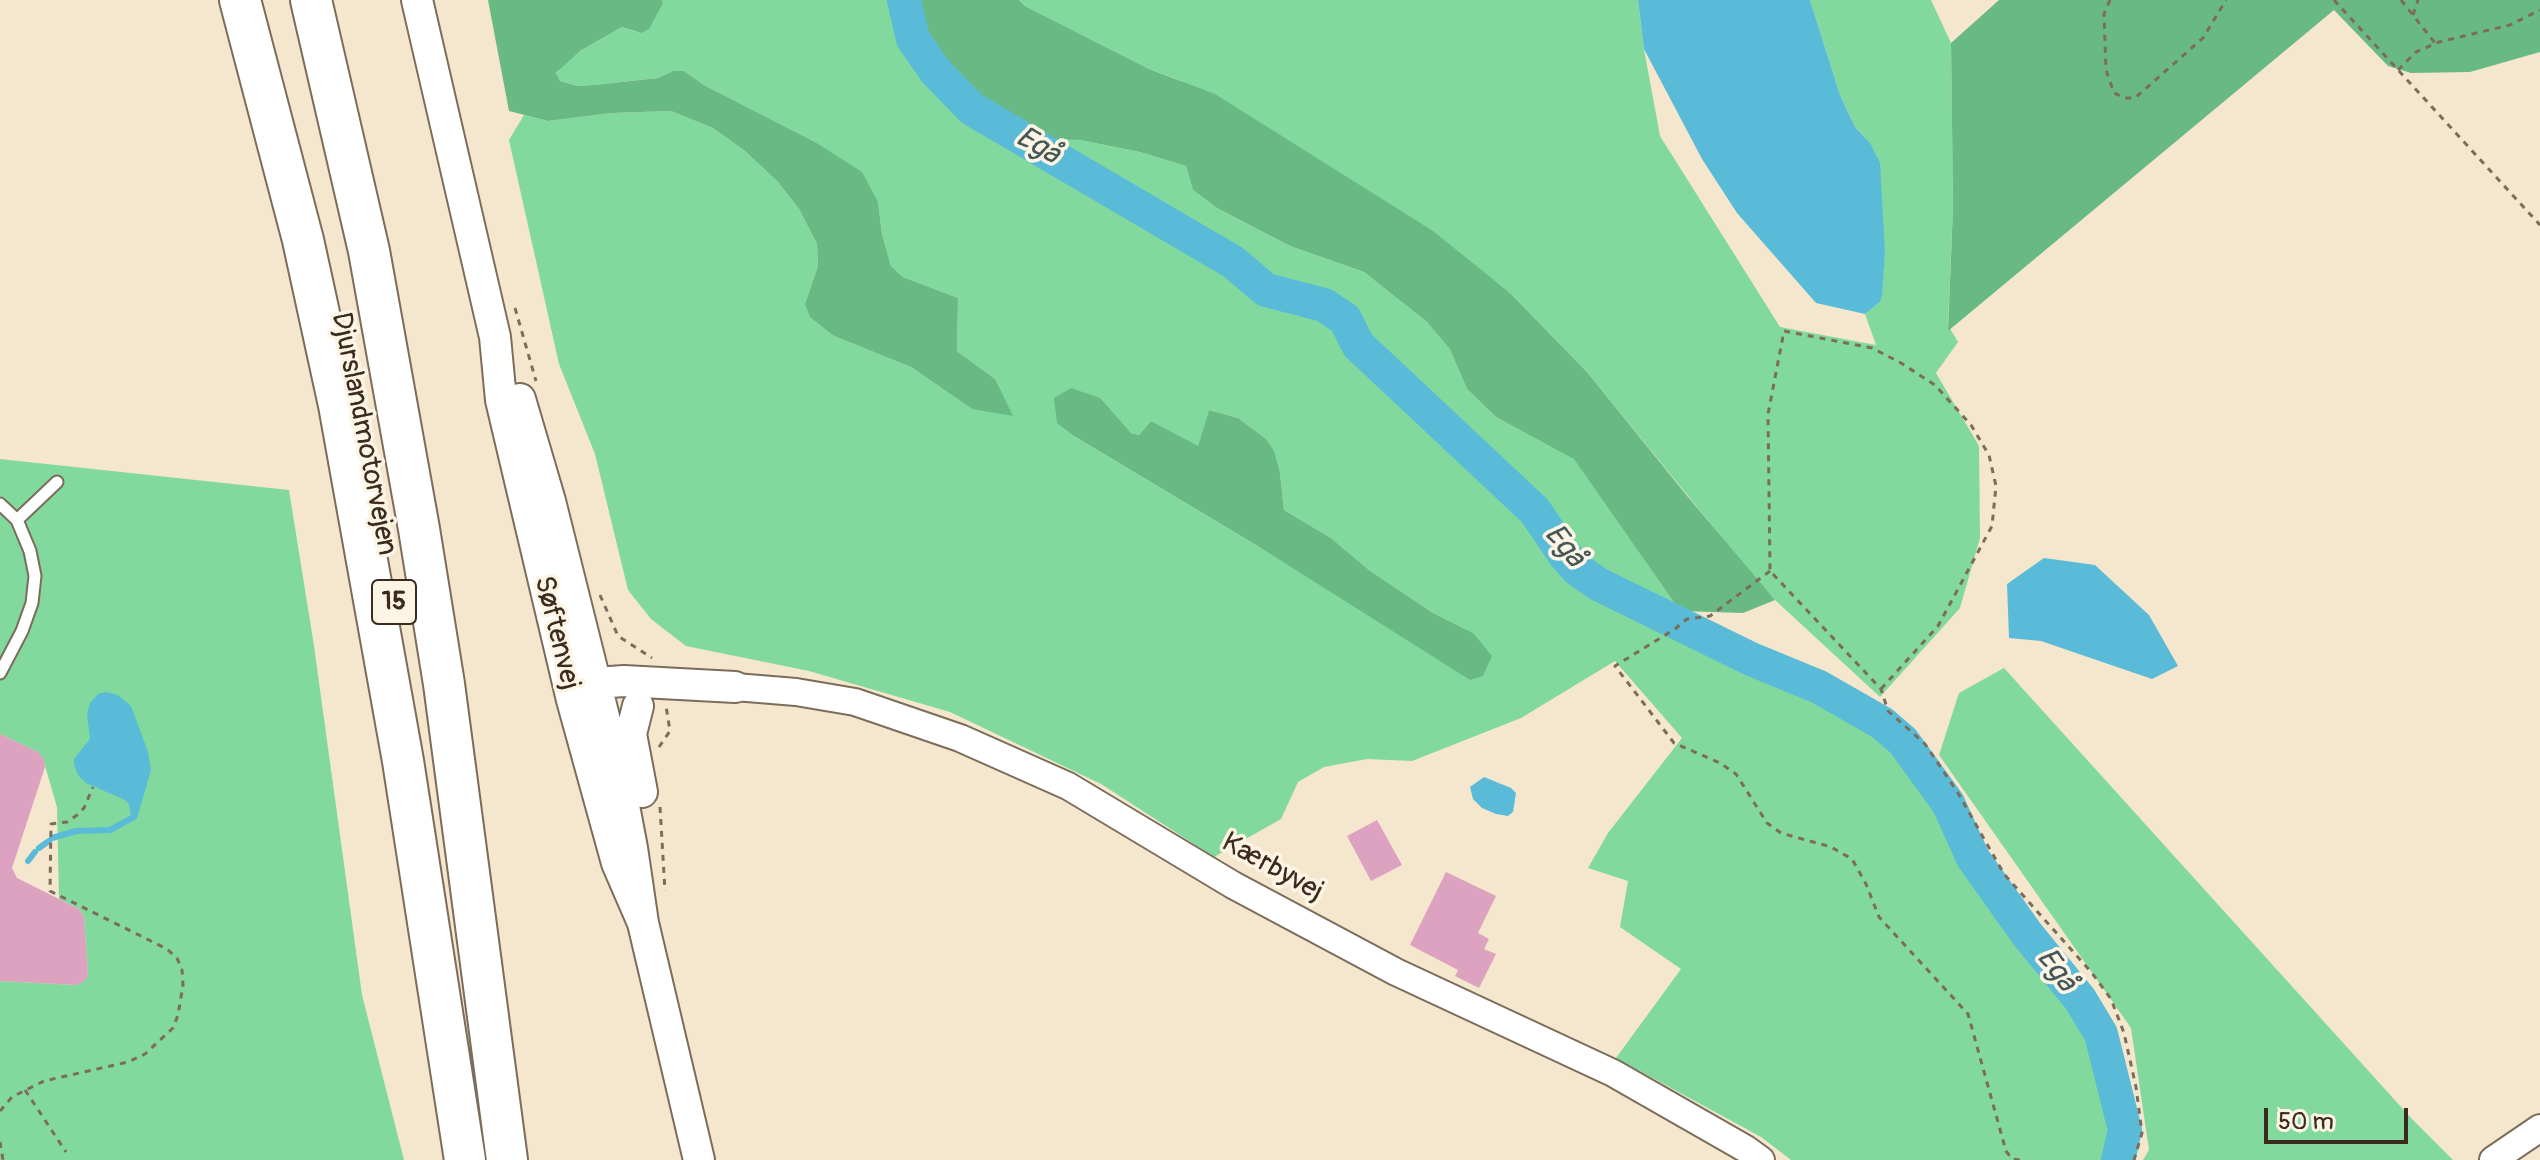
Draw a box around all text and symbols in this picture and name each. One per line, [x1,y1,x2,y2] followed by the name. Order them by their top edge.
[1009,120,1067,174] water label: Egå
[323,310,403,558] street label: Djurslandmotorvejen
[1535,518,1593,576] water label: Egå
[526,573,586,693] street label: Søftenvej
[372,580,416,624] road number: 15
[1215,826,1329,910] street label: Kærbyvej
[2028,942,2084,1000] water label: Egå
[2268,1092,2412,1142] scale bar
[2278,1107,2334,1136] text: 50 m

